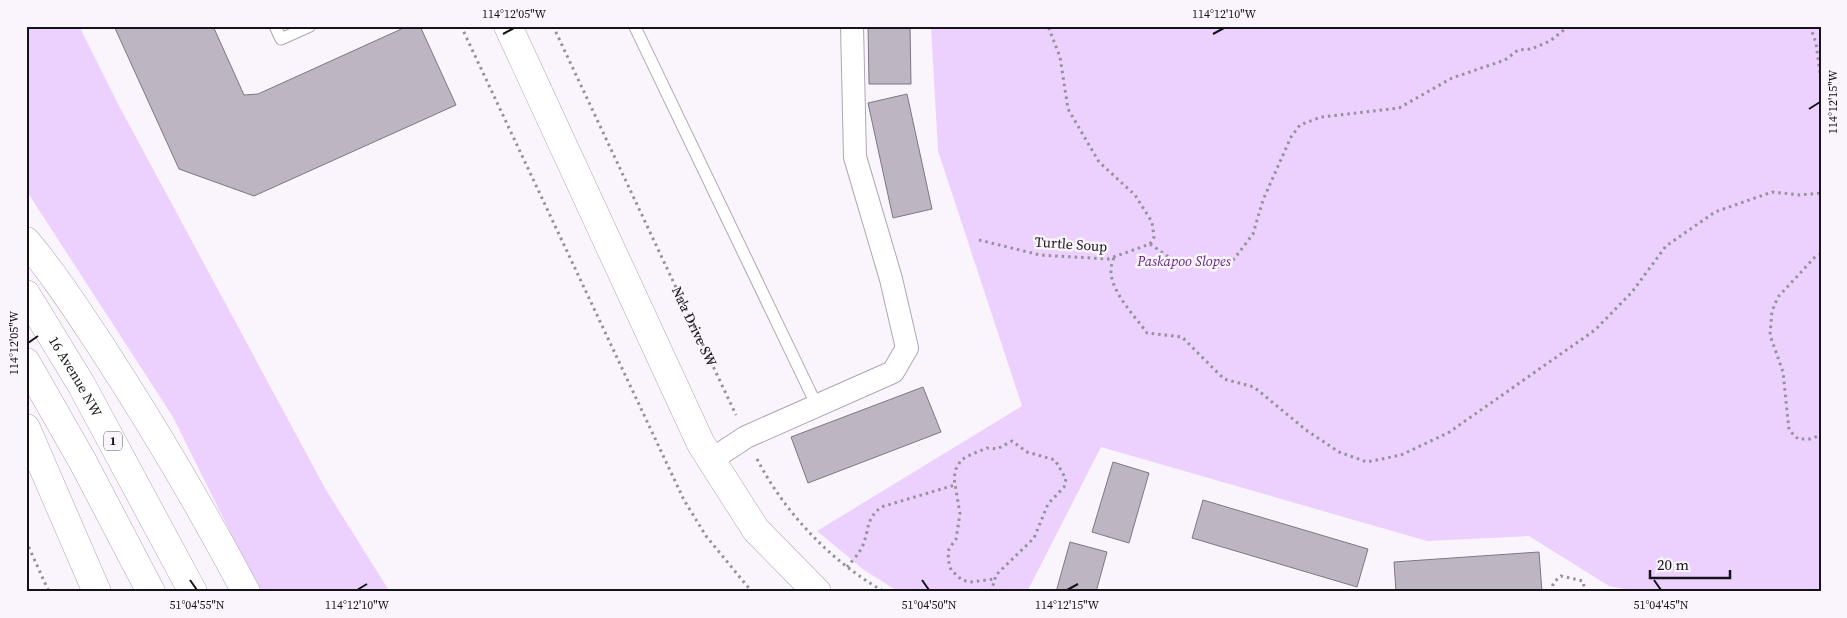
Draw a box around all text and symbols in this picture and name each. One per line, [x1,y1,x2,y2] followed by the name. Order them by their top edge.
[482,6,546,22] text: 114°12'05"W
[1192,6,1256,22] text: 114°12'10"W
[1825,70,1841,134] text: 114°12'15"W
[1034,231,1108,257] street label: Turtle Soup
[1136,251,1232,271] park label: Paskapoo Slopes
[667,283,722,370] street label: Na'a Drive SW
[6,311,22,375] text: 114°12'05"W
[44,332,107,421] street label: 16 Avenue NW
[104,432,122,451] road number: 1
[1650,548,1730,580] scale bar
[1657,554,1689,575] text: 20 m
[169,597,225,613] text: 51°04'55"N
[325,597,389,613] text: 114°12'10"W
[901,597,957,613] text: 51°04'50"N
[1035,597,1099,613] text: 114°12'15"W
[1633,597,1689,613] text: 51°04'45"N

